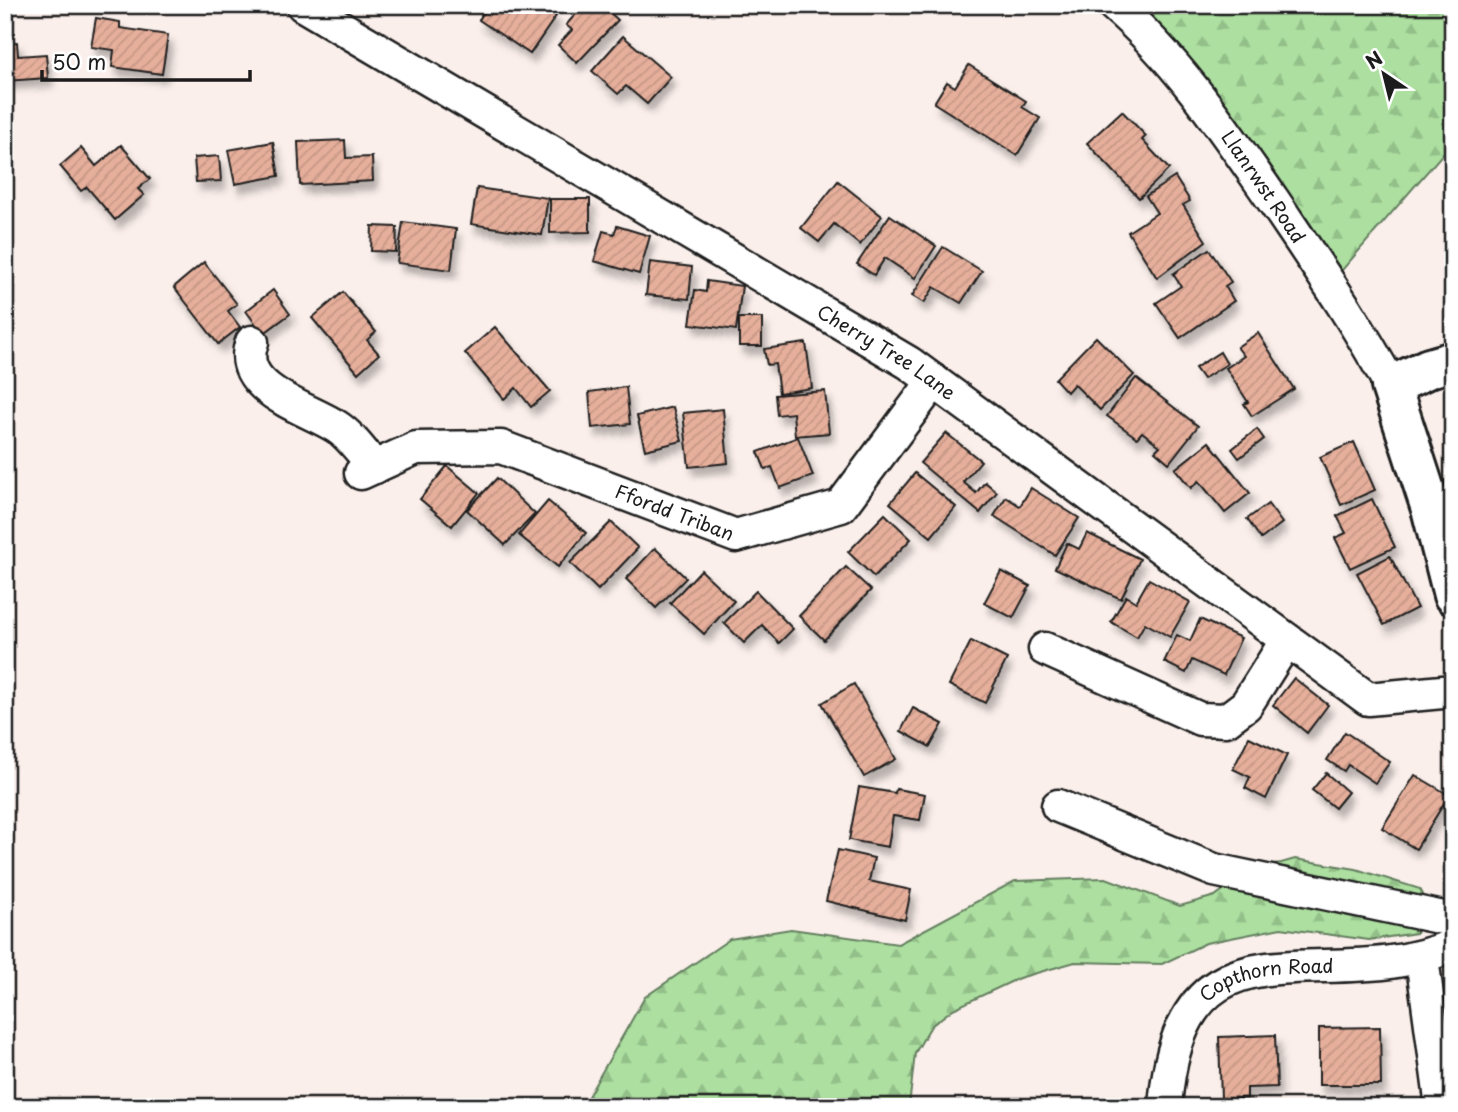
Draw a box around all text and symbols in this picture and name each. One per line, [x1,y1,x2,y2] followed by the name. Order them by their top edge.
[42,38,250,82] scale bar
[1350,38,1420,108] north arrow
[1359,43,1388,75] text: N
[52,45,106,77] text: 50 m
[1215,124,1313,248] street label: Llanrwst Road
[812,297,962,406] street label: Cherry Tree Lane
[611,477,738,547] street label: Ffordd Triban
[1192,951,1334,1007] street label: Copthorn Road

